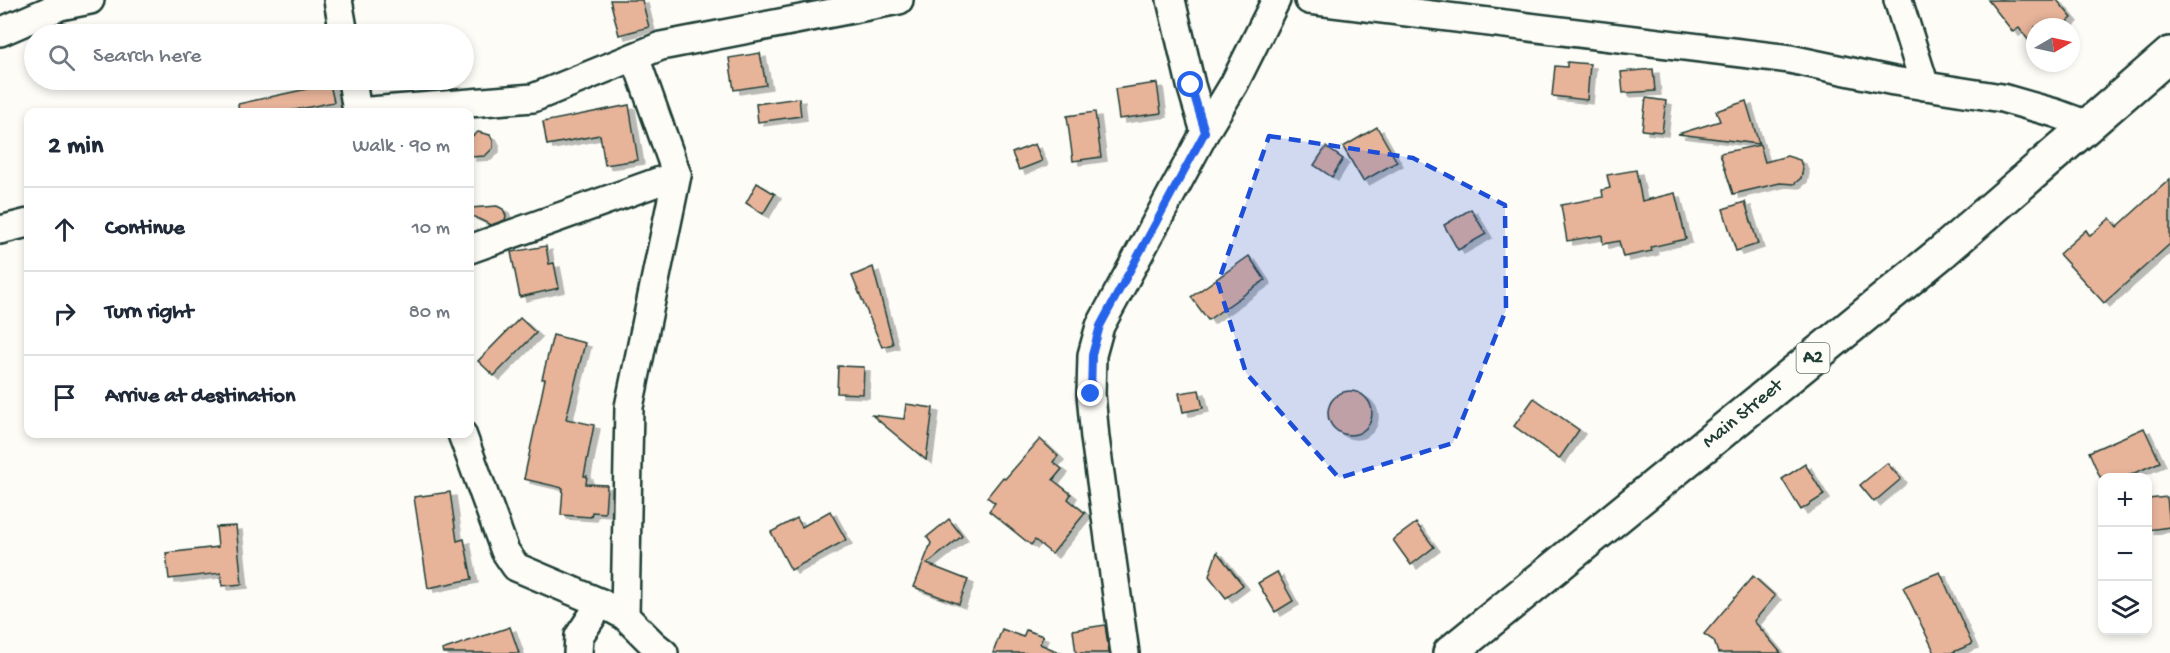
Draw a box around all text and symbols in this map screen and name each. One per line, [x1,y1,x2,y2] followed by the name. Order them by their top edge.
[2026,18,2080,72] north arrow
[24,24,474,90] search box
[45,41,78,74] icon: search
[93,44,201,70] text: Search here
[1177,71,1203,97] route start
[48,132,103,163] text: 2 min
[353,136,450,159] text: Walk · 90 m
[48,213,81,246] icon: ahead
[105,216,185,242] text: Continue
[412,218,450,241] text: 10 m
[48,297,81,330] icon: right
[105,300,193,326] text: Turn right
[409,302,450,325] text: 80 m
[1796,343,1830,373] road number: A2
[1698,374,1789,454] street label: Main Street
[1077,380,1103,406] route end
[48,381,81,414] icon: arrive
[105,384,295,410] text: Arrive at destination
[2098,473,2152,635] map controls
[2098,473,2152,527] button: +
[2098,527,2152,581] button: −
[2098,581,2152,635] button: layers

